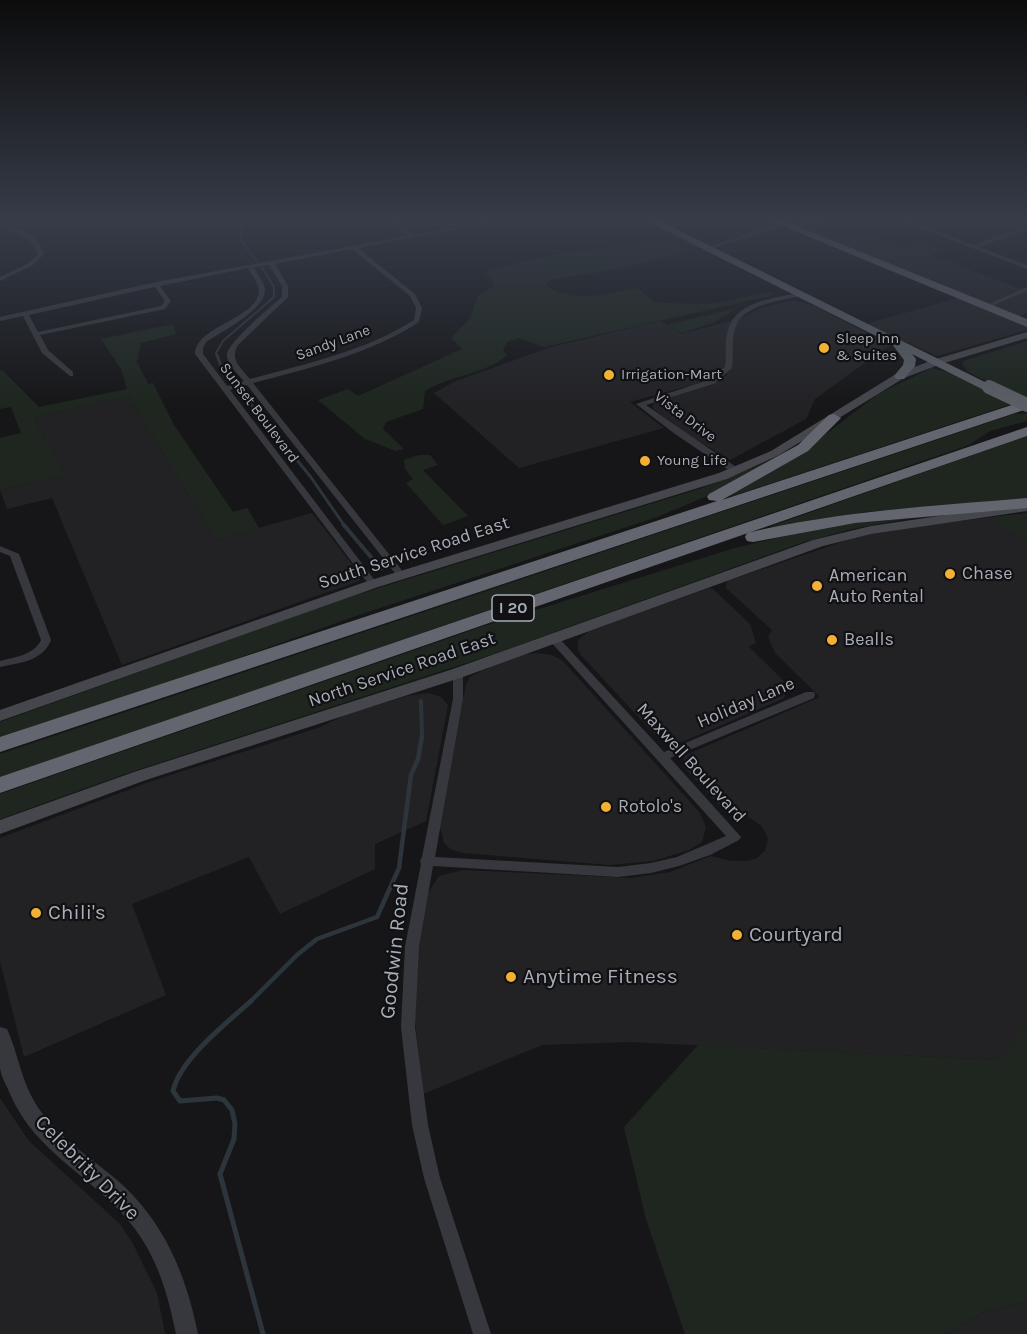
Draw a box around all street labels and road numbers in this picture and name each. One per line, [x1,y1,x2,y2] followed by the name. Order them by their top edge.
[293,321,373,365] street label: Sandy Lane
[216,359,302,467] street label: Sunset Boulevard
[650,388,720,446] street label: Vista Drive
[316,512,512,594] street label: South Service Road East
[492,595,534,621] road number: I 20
[306,628,498,712] street label: North Service Road East
[694,673,798,733] street label: Holiday Lane
[632,699,750,827] street label: Maxwell Boulevard
[375,882,415,1020] street label: Goodwin Road
[29,1110,145,1226] street label: Celebrity Drive

